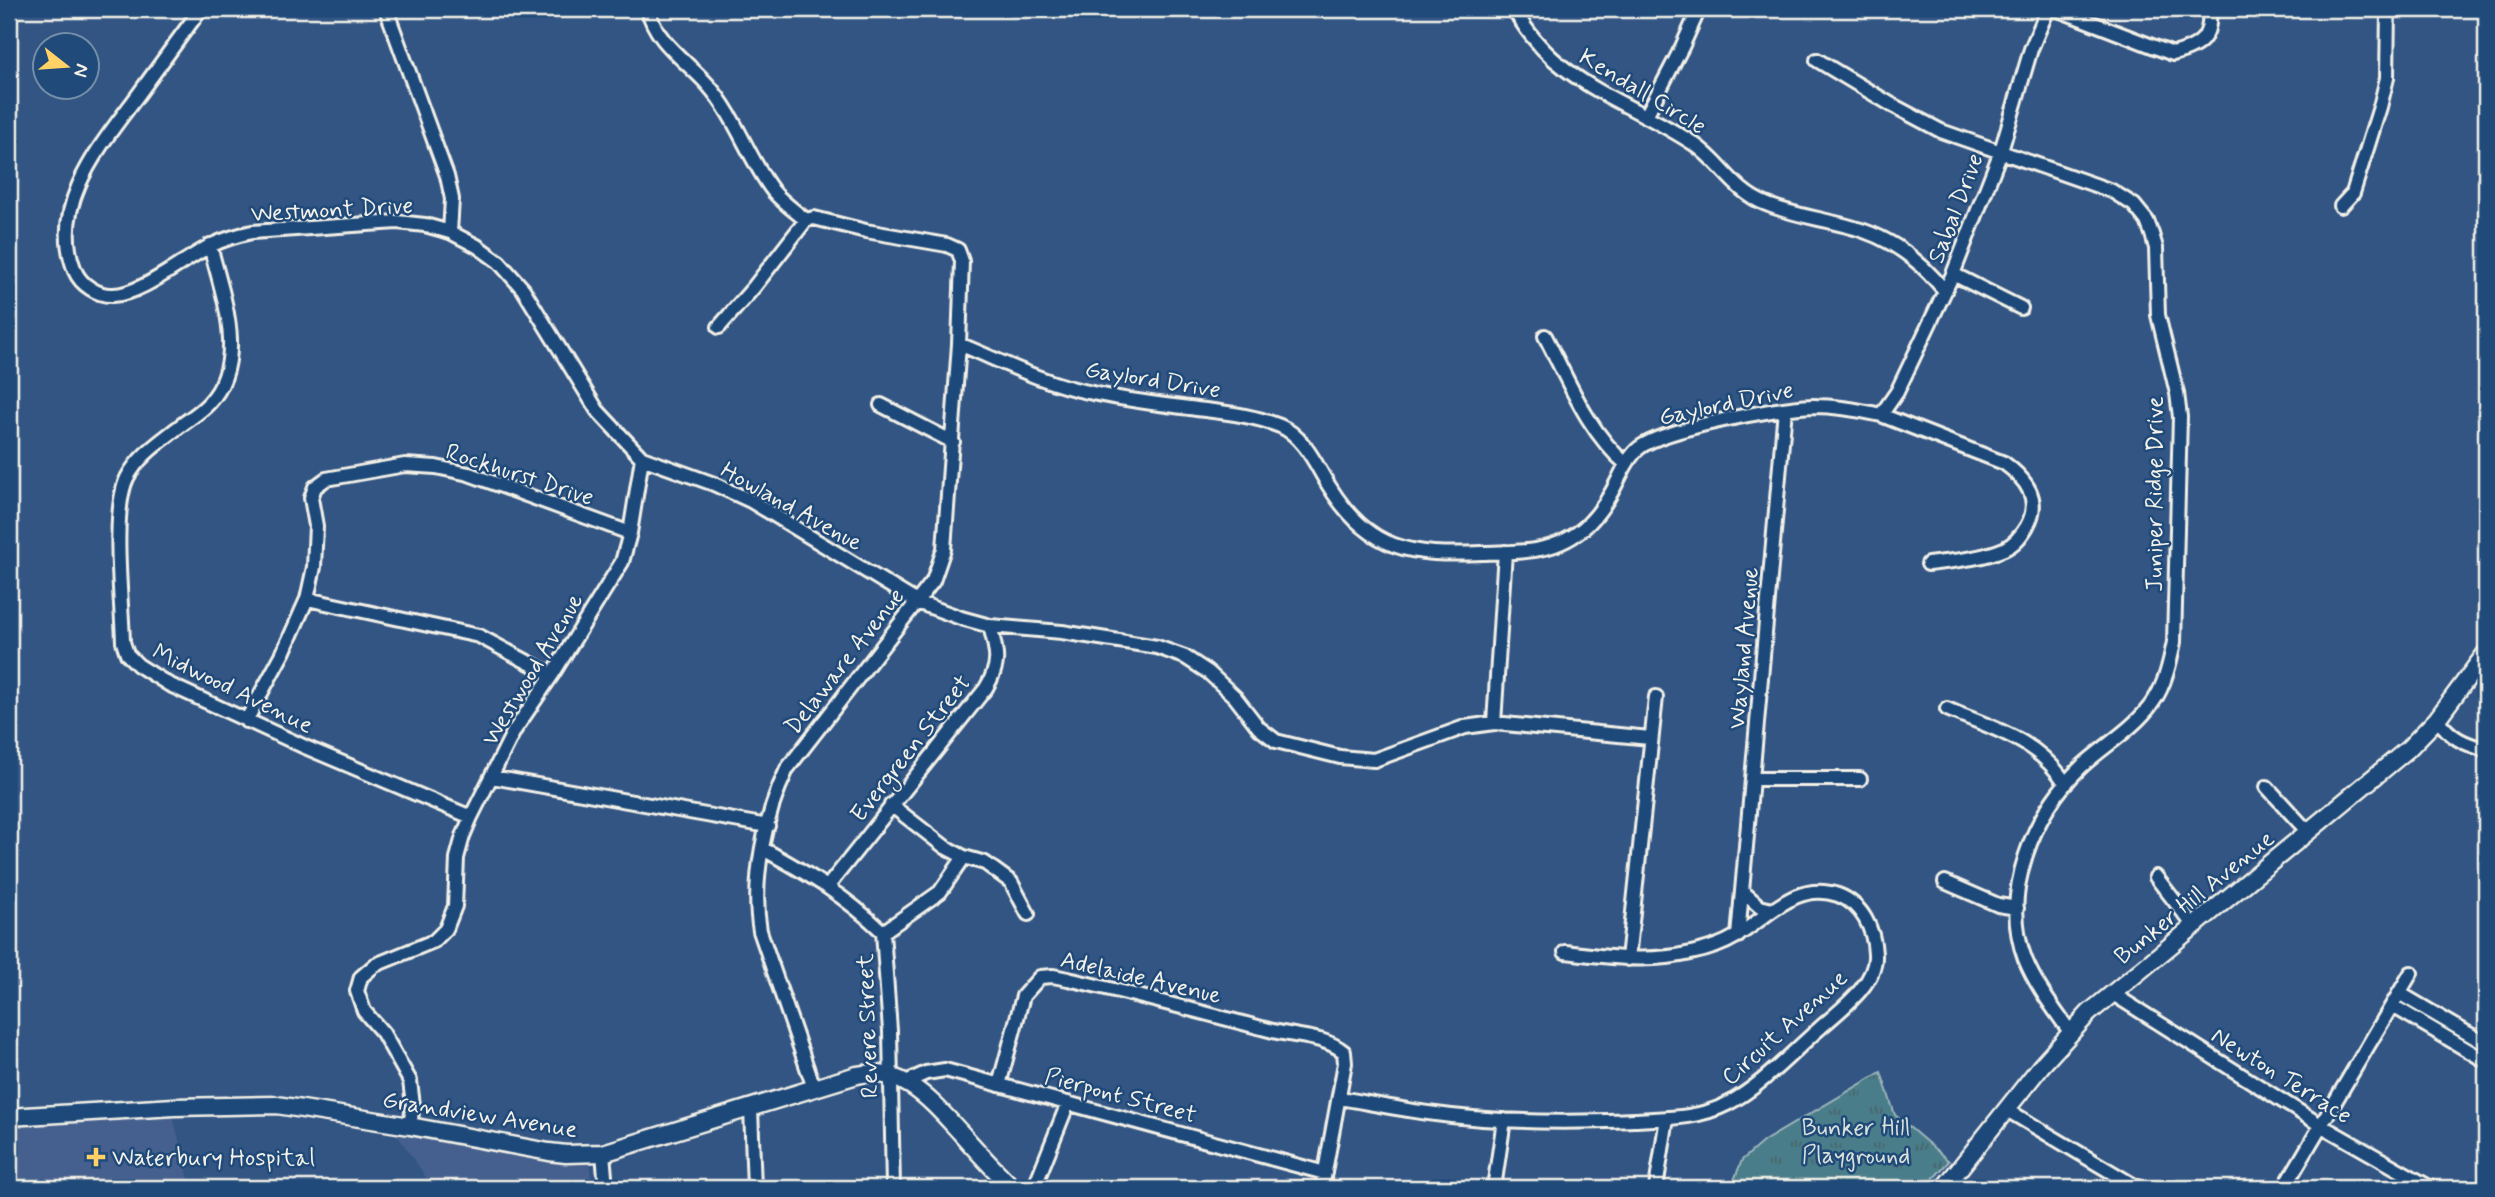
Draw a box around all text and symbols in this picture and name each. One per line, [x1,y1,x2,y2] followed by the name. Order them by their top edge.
[32,32,102,102] north arrow
[1573,42,1712,142] street label: Kendall Circle
[67,61,95,80] text: N
[1921,149,1992,268] street label: Sabal Drive
[250,191,414,230] street label: Westmont Drive
[1083,354,1223,407] street label: Gaylord Drive
[1656,375,1797,434] street label: Gaylord Drive
[2140,396,2171,592] street label: Juniper Ridge Drive
[442,437,598,514] street label: Rockhurst Drive
[715,455,868,559] street label: Howland Avenue
[1722,566,1767,730] street label: Wayland Avenue
[778,582,912,742] street label: Delaware Avenue
[475,588,591,752] street label: Westwood Avenue
[147,637,318,742] street label: Midwood Avenue
[844,669,980,830] street label: Evergreen Street
[2108,824,2282,972] street label: Bunker Hill Avenue
[1057,945,1224,1012] street label: Adelaide Avenue
[850,953,887,1099] street label: Revere Street
[1716,963,1855,1093] street label: Circuit Avenue
[2205,1021,2357,1132] street label: Newton Terrace
[1041,1061,1200,1132] street label: Pierpont Street
[380,1085,580,1146] street label: Grandview Avenue
[1802,1113,1910,1172] park label: Bunker Hill Playground
[112,1143,315,1174] place label: Waterbury Hospital
[86,1147,106,1167] marker: Waterbury Hospital

